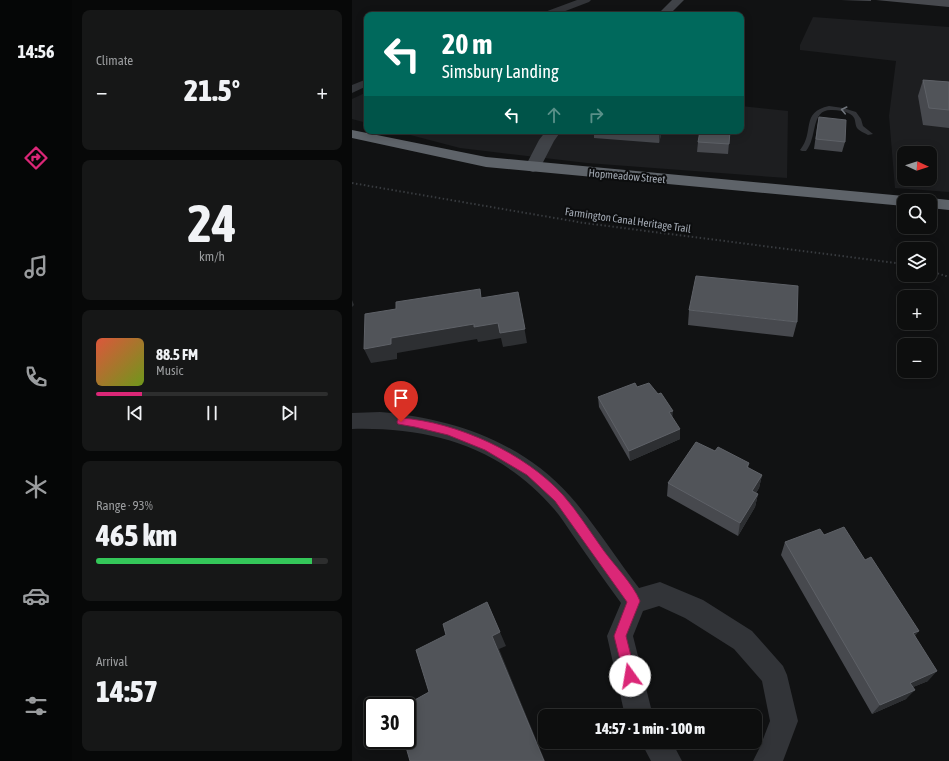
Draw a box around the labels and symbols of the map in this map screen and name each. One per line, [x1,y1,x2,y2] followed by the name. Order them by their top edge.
[841,107,847,115] one-way arrow
[897,146,937,186] north arrow
[588,167,666,185] street label: Hopmeadow Street
[564,205,692,235] street label: Farmington Canal Heritage Trail
[384,381,418,422] pin
[609,655,651,697] position arrow
[364,697,416,749] speed limit sign: 30

